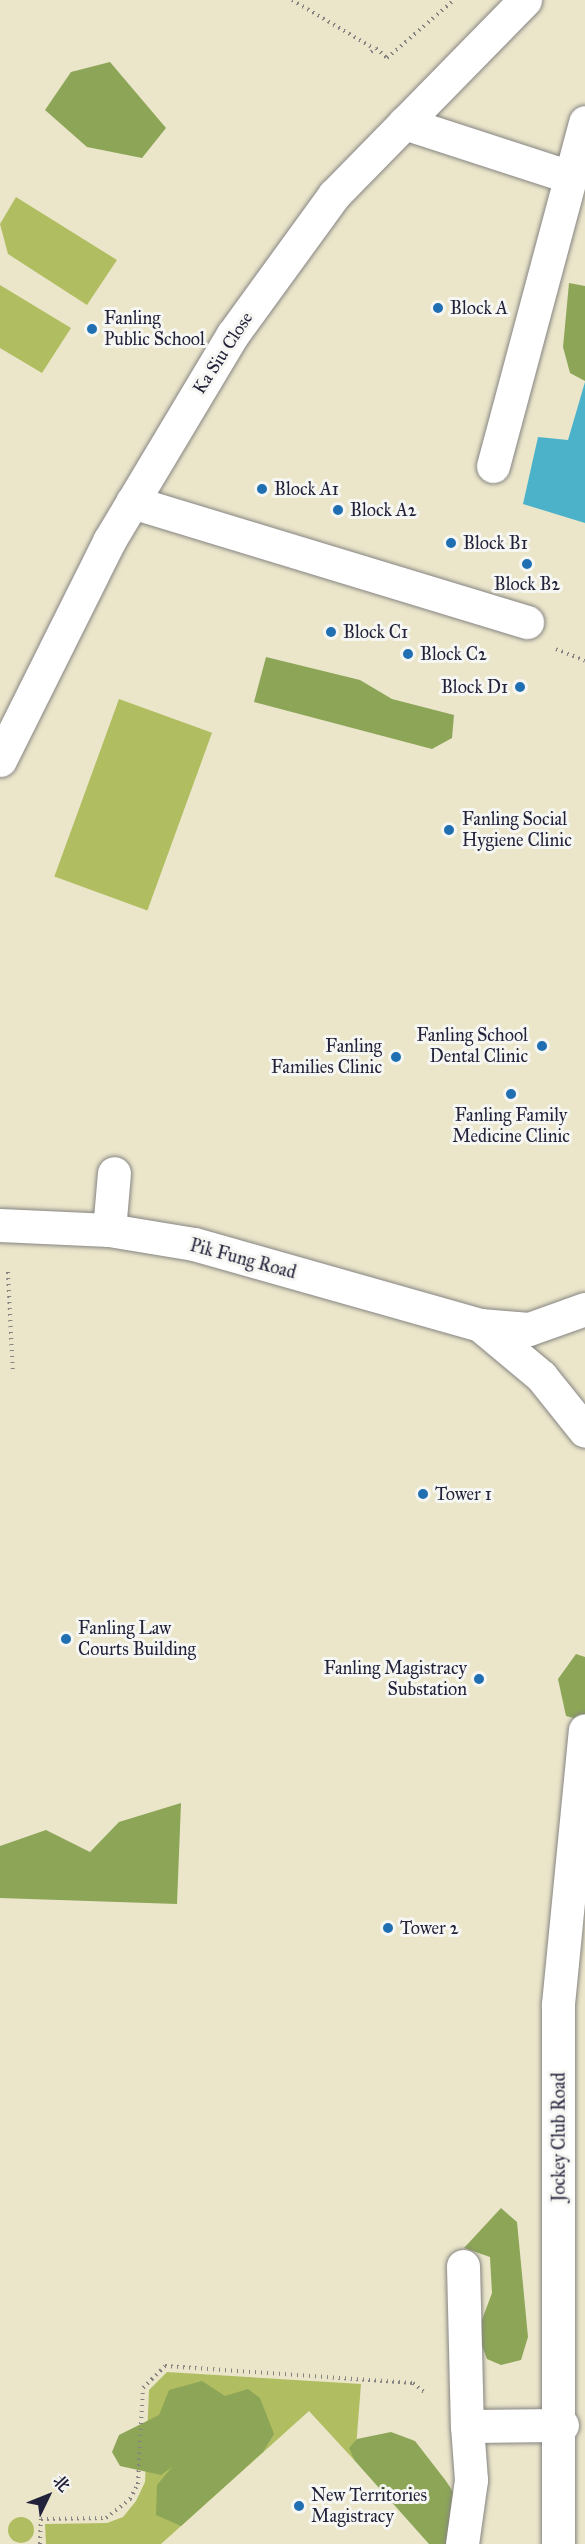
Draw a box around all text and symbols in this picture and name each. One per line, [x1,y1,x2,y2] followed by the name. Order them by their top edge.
[450,297,508,319] place label: Block A
[431,301,445,315] marker: Block A
[104,308,205,350] place label: Fanling Public School
[189,308,257,398] street label: Ka Siu Close
[85,322,99,336] marker: Fanling Public School
[274,478,339,500] place label: Block A1
[255,482,269,496] marker: Block A1
[350,499,417,521] place label: Block A2
[331,503,345,517] marker: Block A2
[463,532,528,554] place label: Block B1
[444,536,458,550] marker: Block B1
[520,557,534,571] marker: Block B2
[494,573,560,595] place label: Block B2
[343,621,408,643] place label: Block C1
[324,625,338,639] marker: Block C1
[420,643,487,665] place label: Block C2
[401,647,415,661] marker: Block C2
[441,676,508,698] place label: Block D1
[513,680,527,694] marker: Block D1
[462,809,572,852] place label: Fanling Social Hygiene Clinic
[440,821,458,839] marker: Fanling Social Hygiene Clinic
[416,1025,528,1068] place label: Fanling School Dental Clinic
[271,1036,382,1078] place label: Fanling Families Clinic
[533,1037,551,1055] marker: Fanling School Dental Clinic
[387,1048,405,1066] marker: Fanling Families Clinic
[502,1085,520,1103] marker: Fanling Family Medicine Clinic
[452,1105,570,1148] place label: Fanling Family Medicine Clinic
[188,1234,298,1284] street label: Pik Fung Road
[435,1483,492,1505] place label: Tower 1
[416,1487,430,1501] marker: Tower 1
[78,1618,196,1660] place label: Fanling Law Courts Building
[59,1632,73,1646] marker: Fanling Law Courts Building
[324,1658,467,1700] place label: Fanling Magistracy Substation
[472,1672,486,1686] marker: Fanling Magistracy Substation
[400,1917,459,1939] place label: Tower 2
[381,1921,395,1935] marker: Tower 2
[548,2072,570,2202] street label: Jockey Club Road
[18,2466,78,2526] north arrow
[49,2471,74,2496] text: 北
[311,2485,427,2528] place label: New Territories Magistracy
[292,2499,306,2513] marker: New Territories Magistracy

